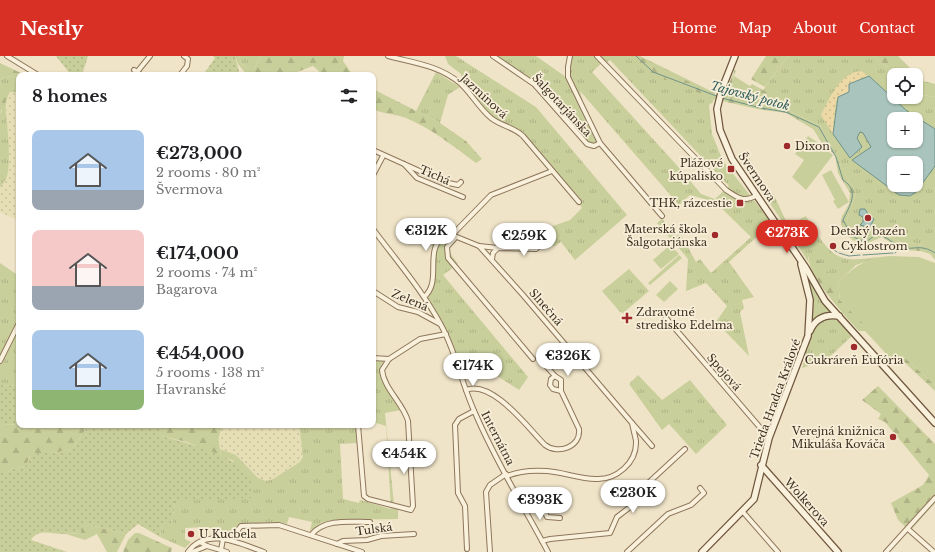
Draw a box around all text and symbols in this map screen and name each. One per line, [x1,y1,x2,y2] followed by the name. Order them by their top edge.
[20,17,83,40] text: Nestly
[672,19,717,37] text: Home
[739,19,771,37] text: Map
[793,19,837,37] text: About
[859,19,915,37] text: Contact
[887,68,923,192] map controls
[887,68,923,104] button: locate
[456,69,511,122] street label: Jazmínová
[529,71,595,140] street label: Šalgotarjánska
[709,78,791,113] water label: Tajovský potok
[338,85,360,107] icon: filters
[32,86,107,107] text: 8 homes
[887,112,923,148] button: +
[795,139,830,153] place label: Dixon
[782,141,792,151] marker: Dixon
[156,143,242,164] text: €273,000
[64,146,112,194] icon: home
[735,150,779,205] street label: Švermova
[669,156,723,183] place label: Plážové kúpalisko
[887,156,923,192] button: −
[418,162,453,188] street label: Tichá
[156,164,260,181] text: 2 rooms · 80 m²
[726,164,736,174] marker: Plážové kúpalisko
[156,181,223,198] text: Švermova
[649,196,732,210] place label: THK, rázcestie
[735,198,745,208] marker: THK, rázcestie
[863,213,873,223] marker: Detský bazén
[398,218,454,252] pin: €312K
[759,220,815,254] pin: €273K
[404,222,448,239] text: €312K
[624,222,708,249] place label: Materská škola Šalgotarjánska
[496,223,552,257] pin: €259K
[765,224,809,241] text: €273K
[830,224,906,238] place label: Detský bazén
[501,227,547,244] text: €259K
[710,230,720,240] marker: Materská škola Šalgotarjánska
[841,239,908,253] place label: Cyklostrom
[828,241,838,251] marker: Cyklostrom
[156,243,239,264] text: €174,000
[64,246,112,294] icon: home
[156,264,257,281] text: 2 rooms · 74 m²
[156,281,217,298] text: Bagarova
[390,286,431,314] street label: Zelená
[526,286,566,329] street label: Slnečná
[636,305,734,332] place label: Zdravotné stredisko Edelma
[621,312,633,324] marker: Zdravotné stredisko Edelma
[747,337,803,461] street label: Trieda Hradca Králové
[849,342,859,352] marker: Cukráreň Eufória
[156,343,244,364] text: €454,000
[540,343,596,377] pin: €326K
[64,346,112,394] icon: home
[545,347,591,364] text: €326K
[704,351,745,394] street label: Spojová
[445,353,501,387] pin: €174K
[805,353,904,367] place label: Cukráreň Eufória
[452,357,494,374] text: €174K
[156,364,264,381] text: 5 rooms · 138 m²
[156,381,226,398] text: Havranské
[478,408,518,468] street label: Internátna
[791,424,886,451] place label: Verejná knižnica Mikuláša Kováča
[888,432,898,442] marker: Verejná knižnica Mikuláša Kováča
[376,441,432,475] pin: €454K
[381,445,427,462] text: €454K
[781,474,833,530] street label: Wolkerova
[605,480,661,514] pin: €230K
[609,484,657,501] text: €230K
[512,487,568,521] pin: €393K
[517,491,563,508] text: €393K
[355,519,394,539] street label: Tulská
[199,527,257,541] place label: U Kucbela
[186,529,196,539] marker: U Kucbela

